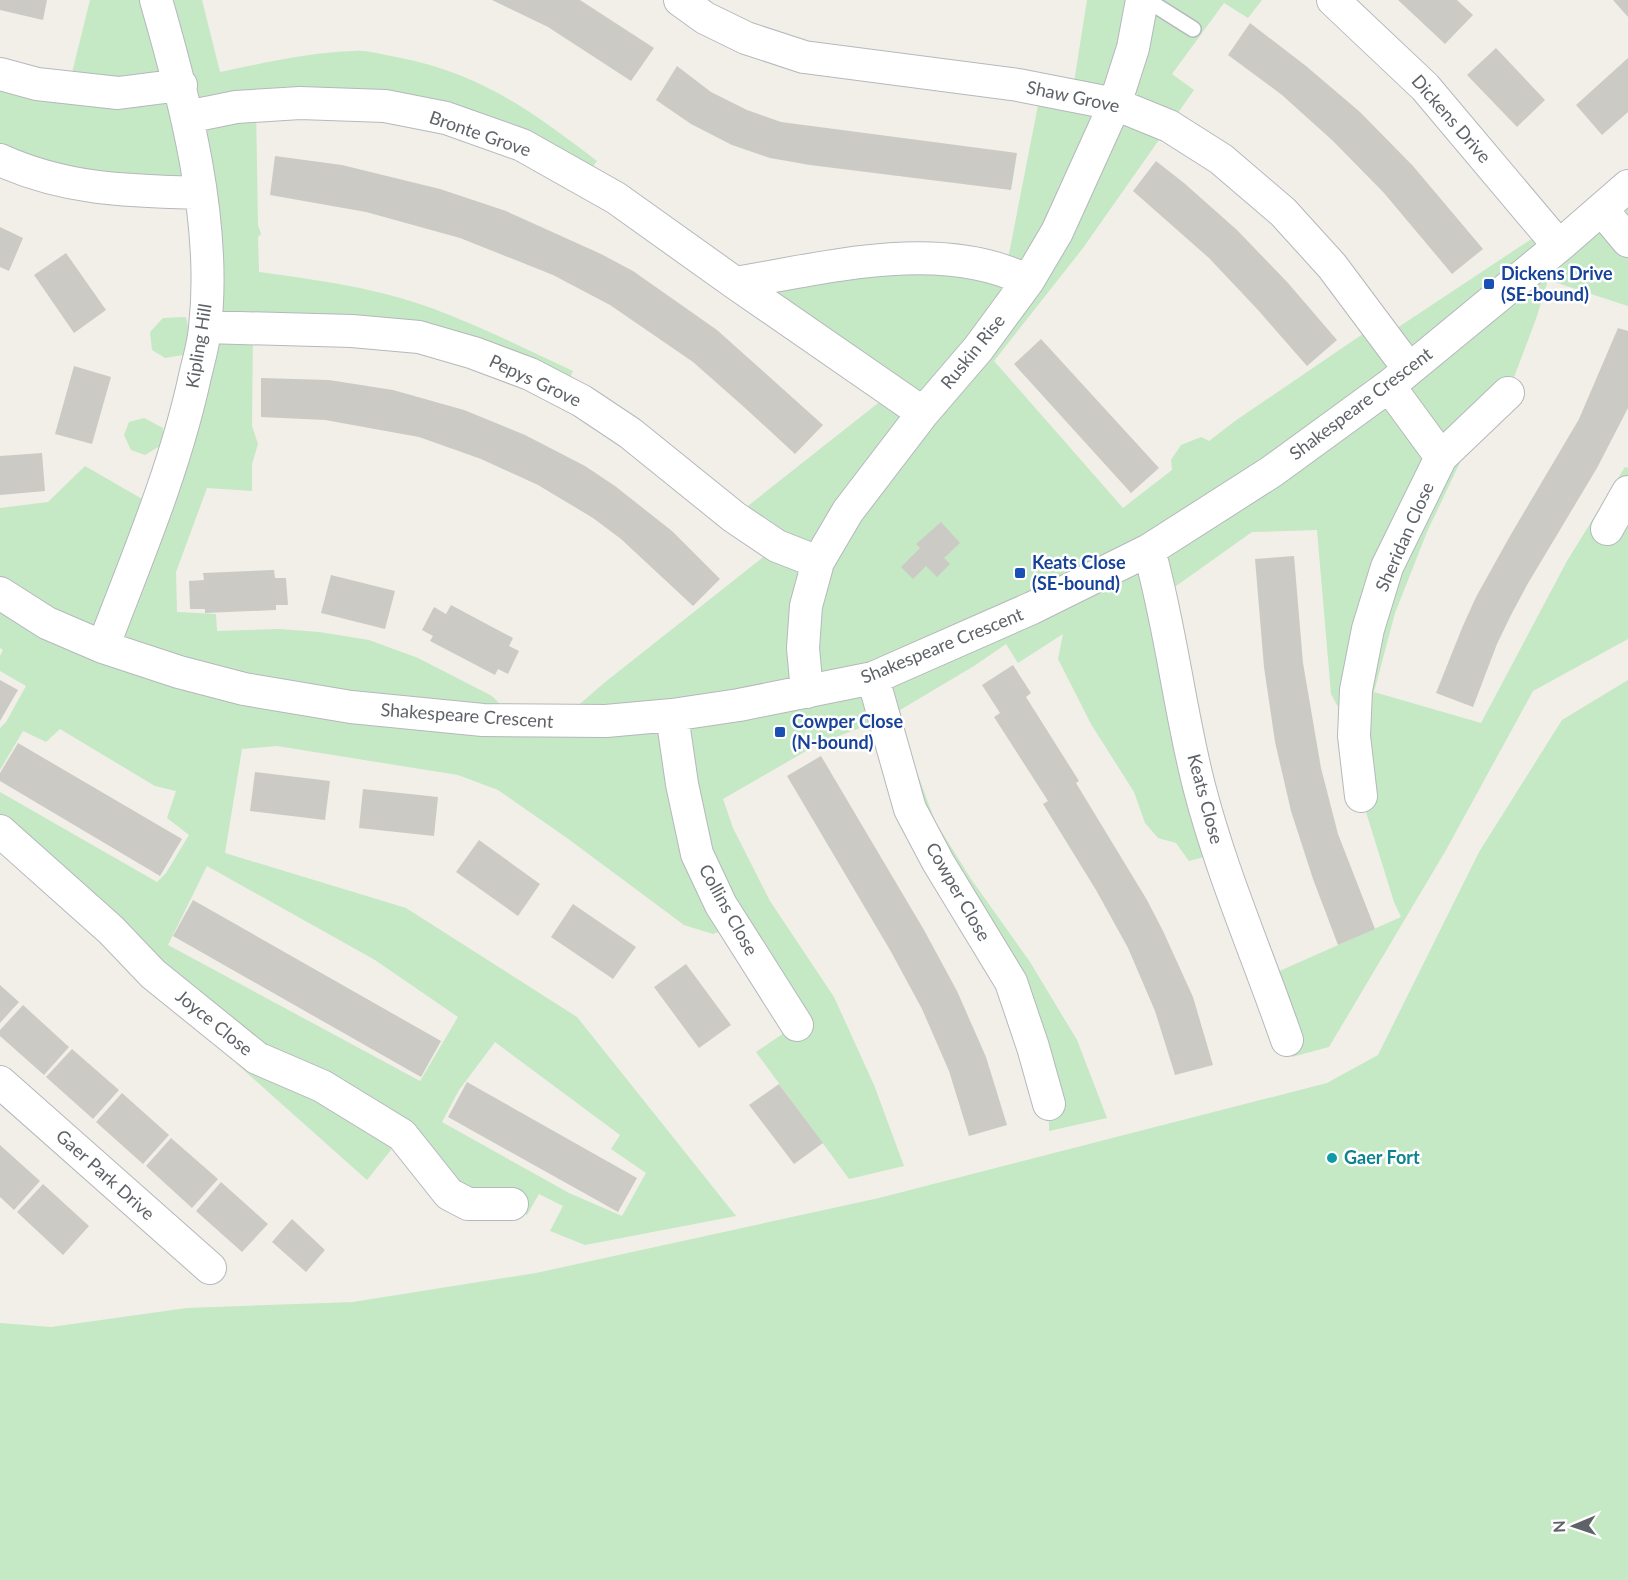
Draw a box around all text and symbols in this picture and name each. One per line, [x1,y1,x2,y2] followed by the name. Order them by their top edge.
[1407,70,1496,167] street label: Dickens Drive
[1025,75,1122,117] street label: Shaw Grove
[427,105,534,161] street label: Bronte Grove
[1501,262,1613,305] place label: Dickens Drive (SE-bound)
[1482,277,1496,291] marker: Dickens Drive (SE-bound)
[180,302,216,390] street label: Kipling Hill
[935,310,1009,393] street label: Ruskin Rise
[1285,342,1437,464] street label: Shakespeare Crescent
[486,349,585,411] street label: Pepys Grove
[1370,478,1438,595] street label: Sheridan Close
[1032,551,1126,594] place label: Keats Close (SE-bound)
[1013,566,1027,580] marker: Keats Close (SE-bound)
[857,602,1027,688] street label: Shakespeare Crescent
[380,698,555,732] street label: Shakespeare Crescent
[792,710,904,753] place label: Cowper Close (N-bound)
[773,725,787,739] marker: Cowper Close (N-bound)
[1183,751,1229,846] street label: Keats Close
[922,838,996,945] street label: Cowper Close
[695,860,763,959] street label: Collins Close
[172,985,258,1060] street label: Joyce Close
[52,1124,159,1224] street label: Gaer Park Drive
[1344,1146,1420,1168] place label: Gaer Fort
[1325,1151,1339,1165] marker: Gaer Fort
[1544,1496,1604,1556] north arrow
[1549,1520,1568,1533] text: N

